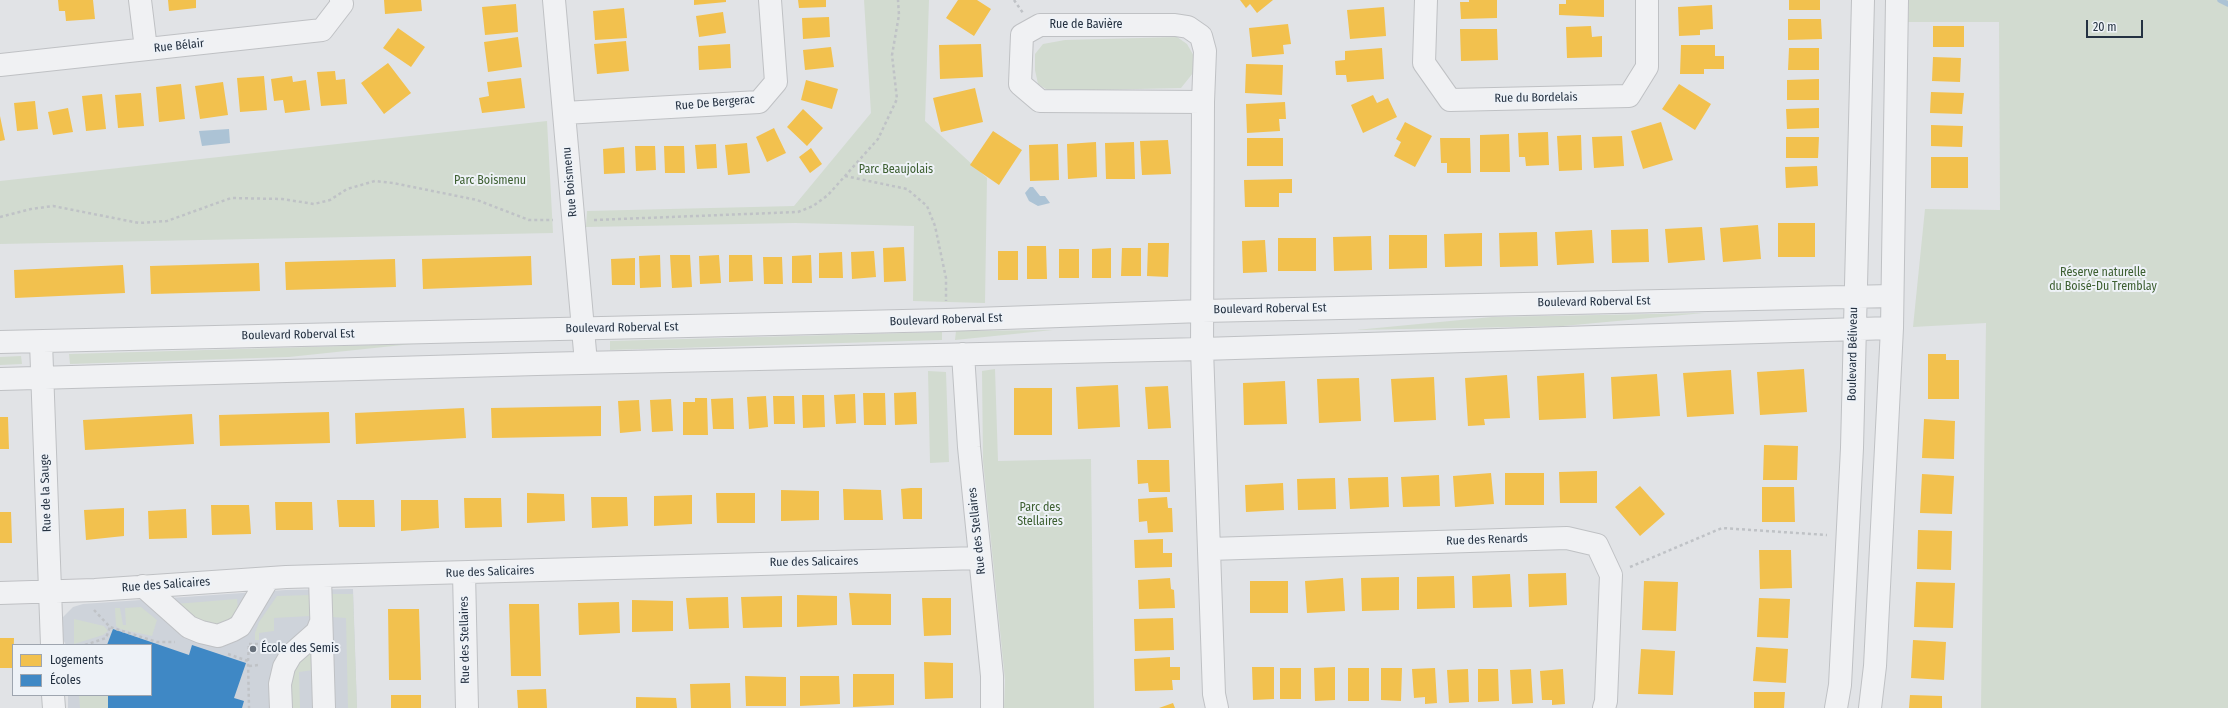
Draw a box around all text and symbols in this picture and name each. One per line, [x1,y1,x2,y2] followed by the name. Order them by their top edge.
[2088,12,2145,38] scale bar
[1049,18,1123,32] street label: Rue de Bavière
[2093,20,2117,34] text: 20 m
[153,36,205,56] street label: Rue Bélair
[1494,90,1578,106] street label: Rue du Bordelais
[675,92,755,114] street label: Rue De Bergerac
[560,146,580,218] street label: Rue Boismenu
[859,163,933,177] park label: Parc Beaujolais
[454,174,526,188] park label: Parc Boismenu
[2049,266,2157,294] park label: Réserve naturelle du Boisé-Du Tremblay
[1537,294,1651,310] street label: Boulevard Roberval Est
[1213,301,1327,317] street label: Boulevard Roberval Est
[1845,307,1861,401] street label: Boulevard Béliveau
[889,311,1003,329] street label: Boulevard Roberval Est
[565,320,679,336] street label: Boulevard Roberval Est
[241,327,355,343] street label: Boulevard Roberval Est
[37,454,55,532] street label: Rue de la Sauge
[965,487,989,575] street label: Rue des Stellaires
[1017,501,1063,529] park label: Parc des Stellaires
[1446,531,1528,549] street label: Rue des Renards
[770,554,858,570] street label: Rue des Salicaires
[445,563,535,581] street label: Rue des Salicaires
[121,575,211,595] street label: Rue des Salicaires
[457,596,473,684] street label: Rue des Stellaires
[261,642,339,656] place label: École des Semis
[12,644,152,696] legend
[248,644,258,654] marker: École des Semis
[50,653,103,667] text: Logements
[50,673,81,687] text: Écoles

